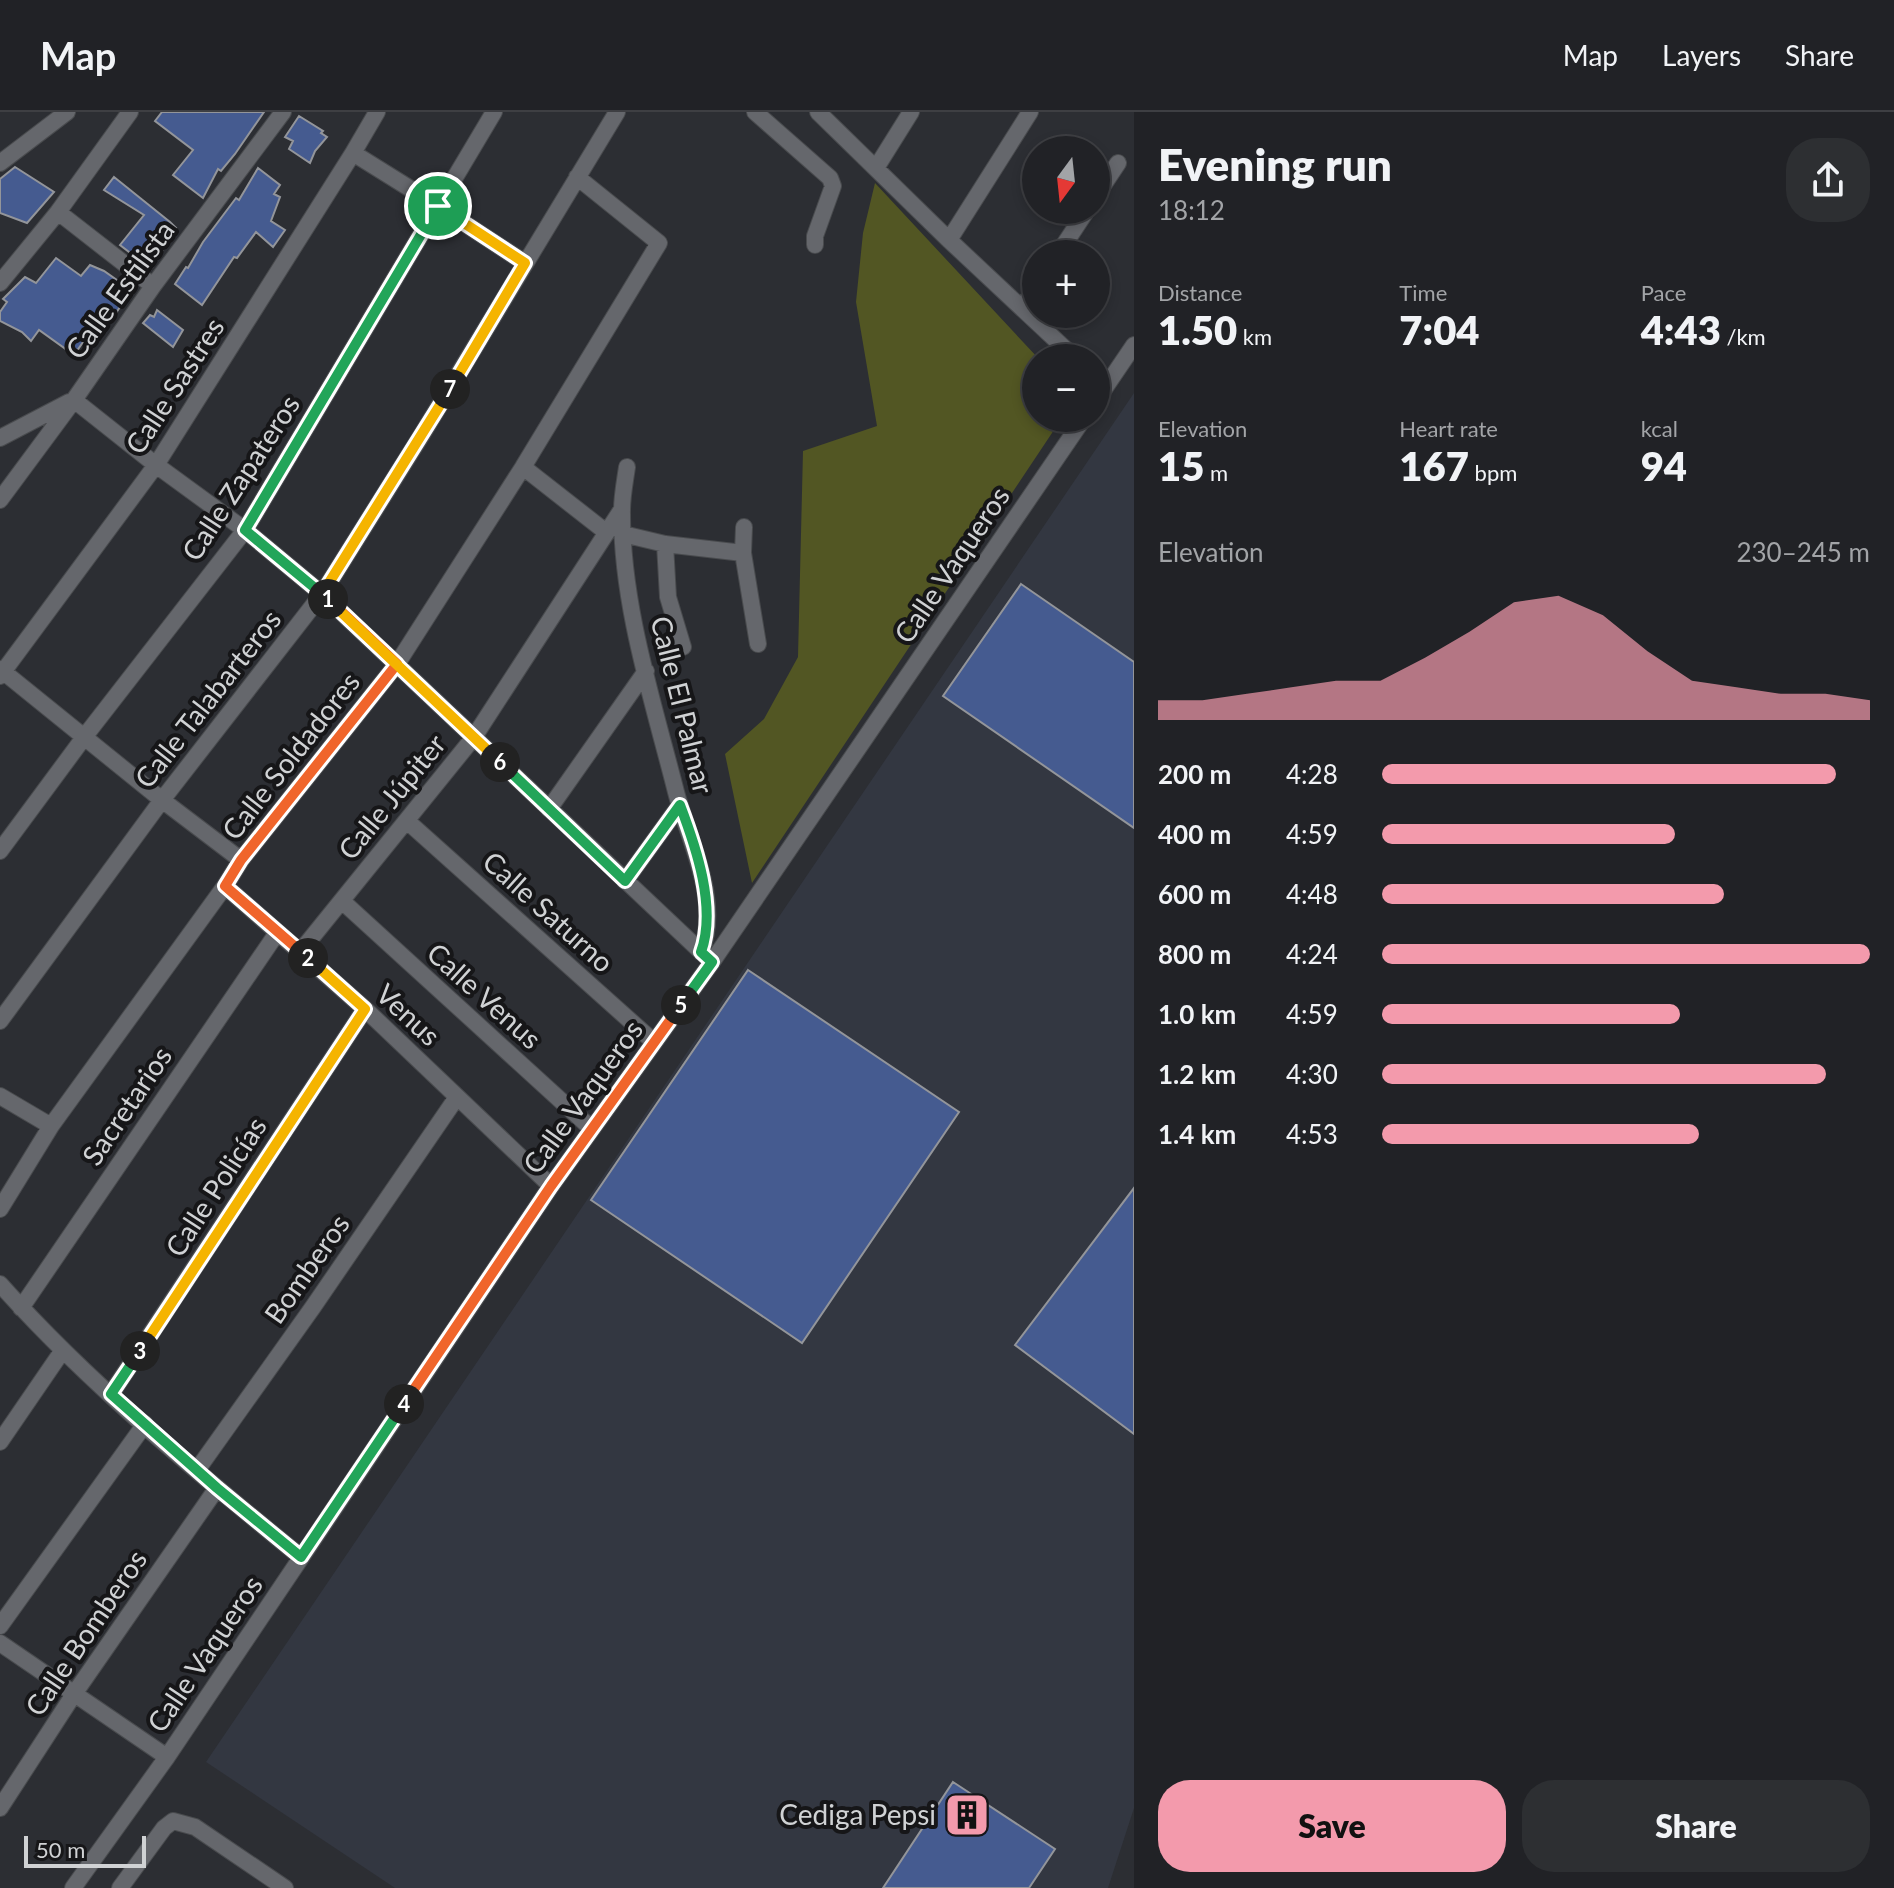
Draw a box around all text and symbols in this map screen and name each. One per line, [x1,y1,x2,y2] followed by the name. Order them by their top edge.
[40,32,116,78] text: Map
[1563,38,1618,72] text: Map
[1662,38,1741,72] text: Layers
[1785,38,1854,72] text: Share
[1022,136,1110,224] north arrow
[1022,136,1110,432] map controls
[1158,138,1392,190] text: Evening run
[1786,138,1870,222] button: share
[404,172,472,240] pin
[416,184,460,228] icon: arrive
[1158,194,1225,226] text: 18:12
[58,214,181,365] street label: Calle Estilista
[1022,240,1110,328] button: +
[1158,279,1242,306] text: Distance
[1399,279,1447,306] text: Time
[1641,279,1686,306] text: Pace
[1158,306,1237,354] text: 1.50
[1399,306,1480,354] text: 7:04
[1641,306,1721,354] text: 4:43
[118,311,231,460] street label: Calle Sastres
[1237,323,1272,350] text: km
[1721,323,1766,350] text: /km
[1022,344,1110,432] button: −
[430,369,470,409] pin: 7
[444,375,456,402] text: 7
[174,388,306,566] street label: Calle Zapateros
[1158,415,1247,442] text: Elevation
[1399,415,1498,442] text: Heart rate
[1641,415,1678,442] text: kcal
[1158,442,1204,490] text: 15
[1399,442,1469,490] text: 167
[1641,442,1687,490] text: 94
[1204,459,1228,486] text: m
[1469,459,1517,486] text: bpm
[886,480,1016,649] street label: Calle Vaqueros
[1158,536,1264,568] text: Elevation
[1736,536,1870,568] text: 230–245 m
[308,579,348,619] pin: 1
[322,585,334,612] text: 1
[127,602,287,794] street label: Calle Talabarteros
[645,613,721,797] street label: Calle El Palmar
[214,665,366,846] street label: Calle Soldadores
[330,727,452,866] street label: Calle Júpiter
[480,742,520,782] pin: 6
[494,748,506,775] text: 6
[1158,758,1231,790] text: 200 m
[1286,758,1338,790] text: 4:28
[1158,818,1231,850] text: 400 m
[1286,818,1338,850] text: 4:59
[476,844,621,979] street label: Calle Saturno
[1158,878,1231,910] text: 600 m
[1286,878,1338,910] text: 4:48
[421,935,549,1055] street label: Calle Venus
[288,938,328,978] pin: 2
[1158,938,1231,970] text: 800 m
[1286,938,1338,970] text: 4:24
[302,944,314,971] text: 2
[370,976,448,1052] street label: Venus
[661,985,701,1025] pin: 5
[675,991,687,1018] text: 5
[1158,998,1236,1030] text: 1.0 km
[1286,998,1338,1030] text: 4:59
[515,1013,649,1180] street label: Calle Vaqueros
[74,1040,178,1171] street label: Sacretarios
[1158,1058,1236,1090] text: 1.2 km
[1286,1058,1338,1090] text: 4:30
[158,1110,273,1262] street label: Calle Policías
[1158,1118,1236,1150] text: 1.4 km
[1286,1118,1338,1150] text: 4:53
[256,1208,356,1329] street label: Bomberos
[120,1331,160,1371] pin: 3
[134,1337,146,1364] text: 3
[384,1384,424,1424] pin: 4
[398,1390,410,1417] text: 4
[17,1543,153,1722] street label: Calle Bomberos
[139,1569,269,1738] street label: Calle Vaqueros
[1158,1780,1506,1872] button: Save
[1522,1780,1870,1872] button: Share
[943,1791,991,1839] building icon: Cediga Pepsi
[779,1797,936,1831] place label: Cediga Pepsi
[24,1832,146,1868] scale bar
[36,1836,85,1863] text: 50 m

